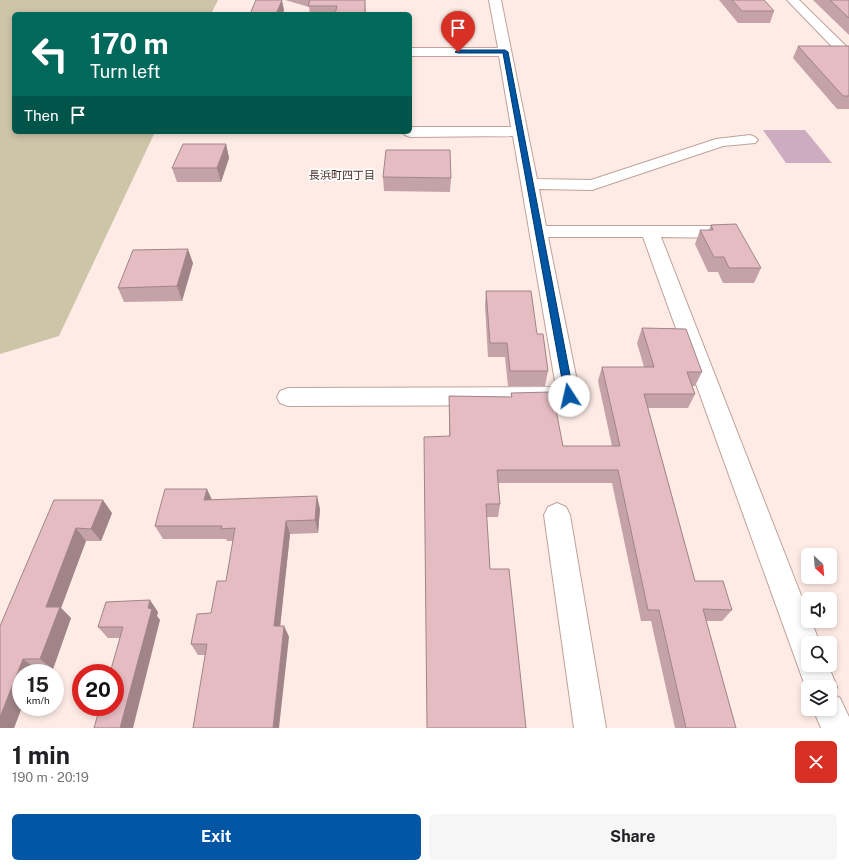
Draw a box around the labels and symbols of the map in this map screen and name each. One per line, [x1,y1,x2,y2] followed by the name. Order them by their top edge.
[441,11,475,52] pin
[309,169,375,181] district label: 長浜町四丁目
[548,375,590,417] position arrow
[801,548,837,584] north arrow
[72,664,124,716] speed limit sign: 20

